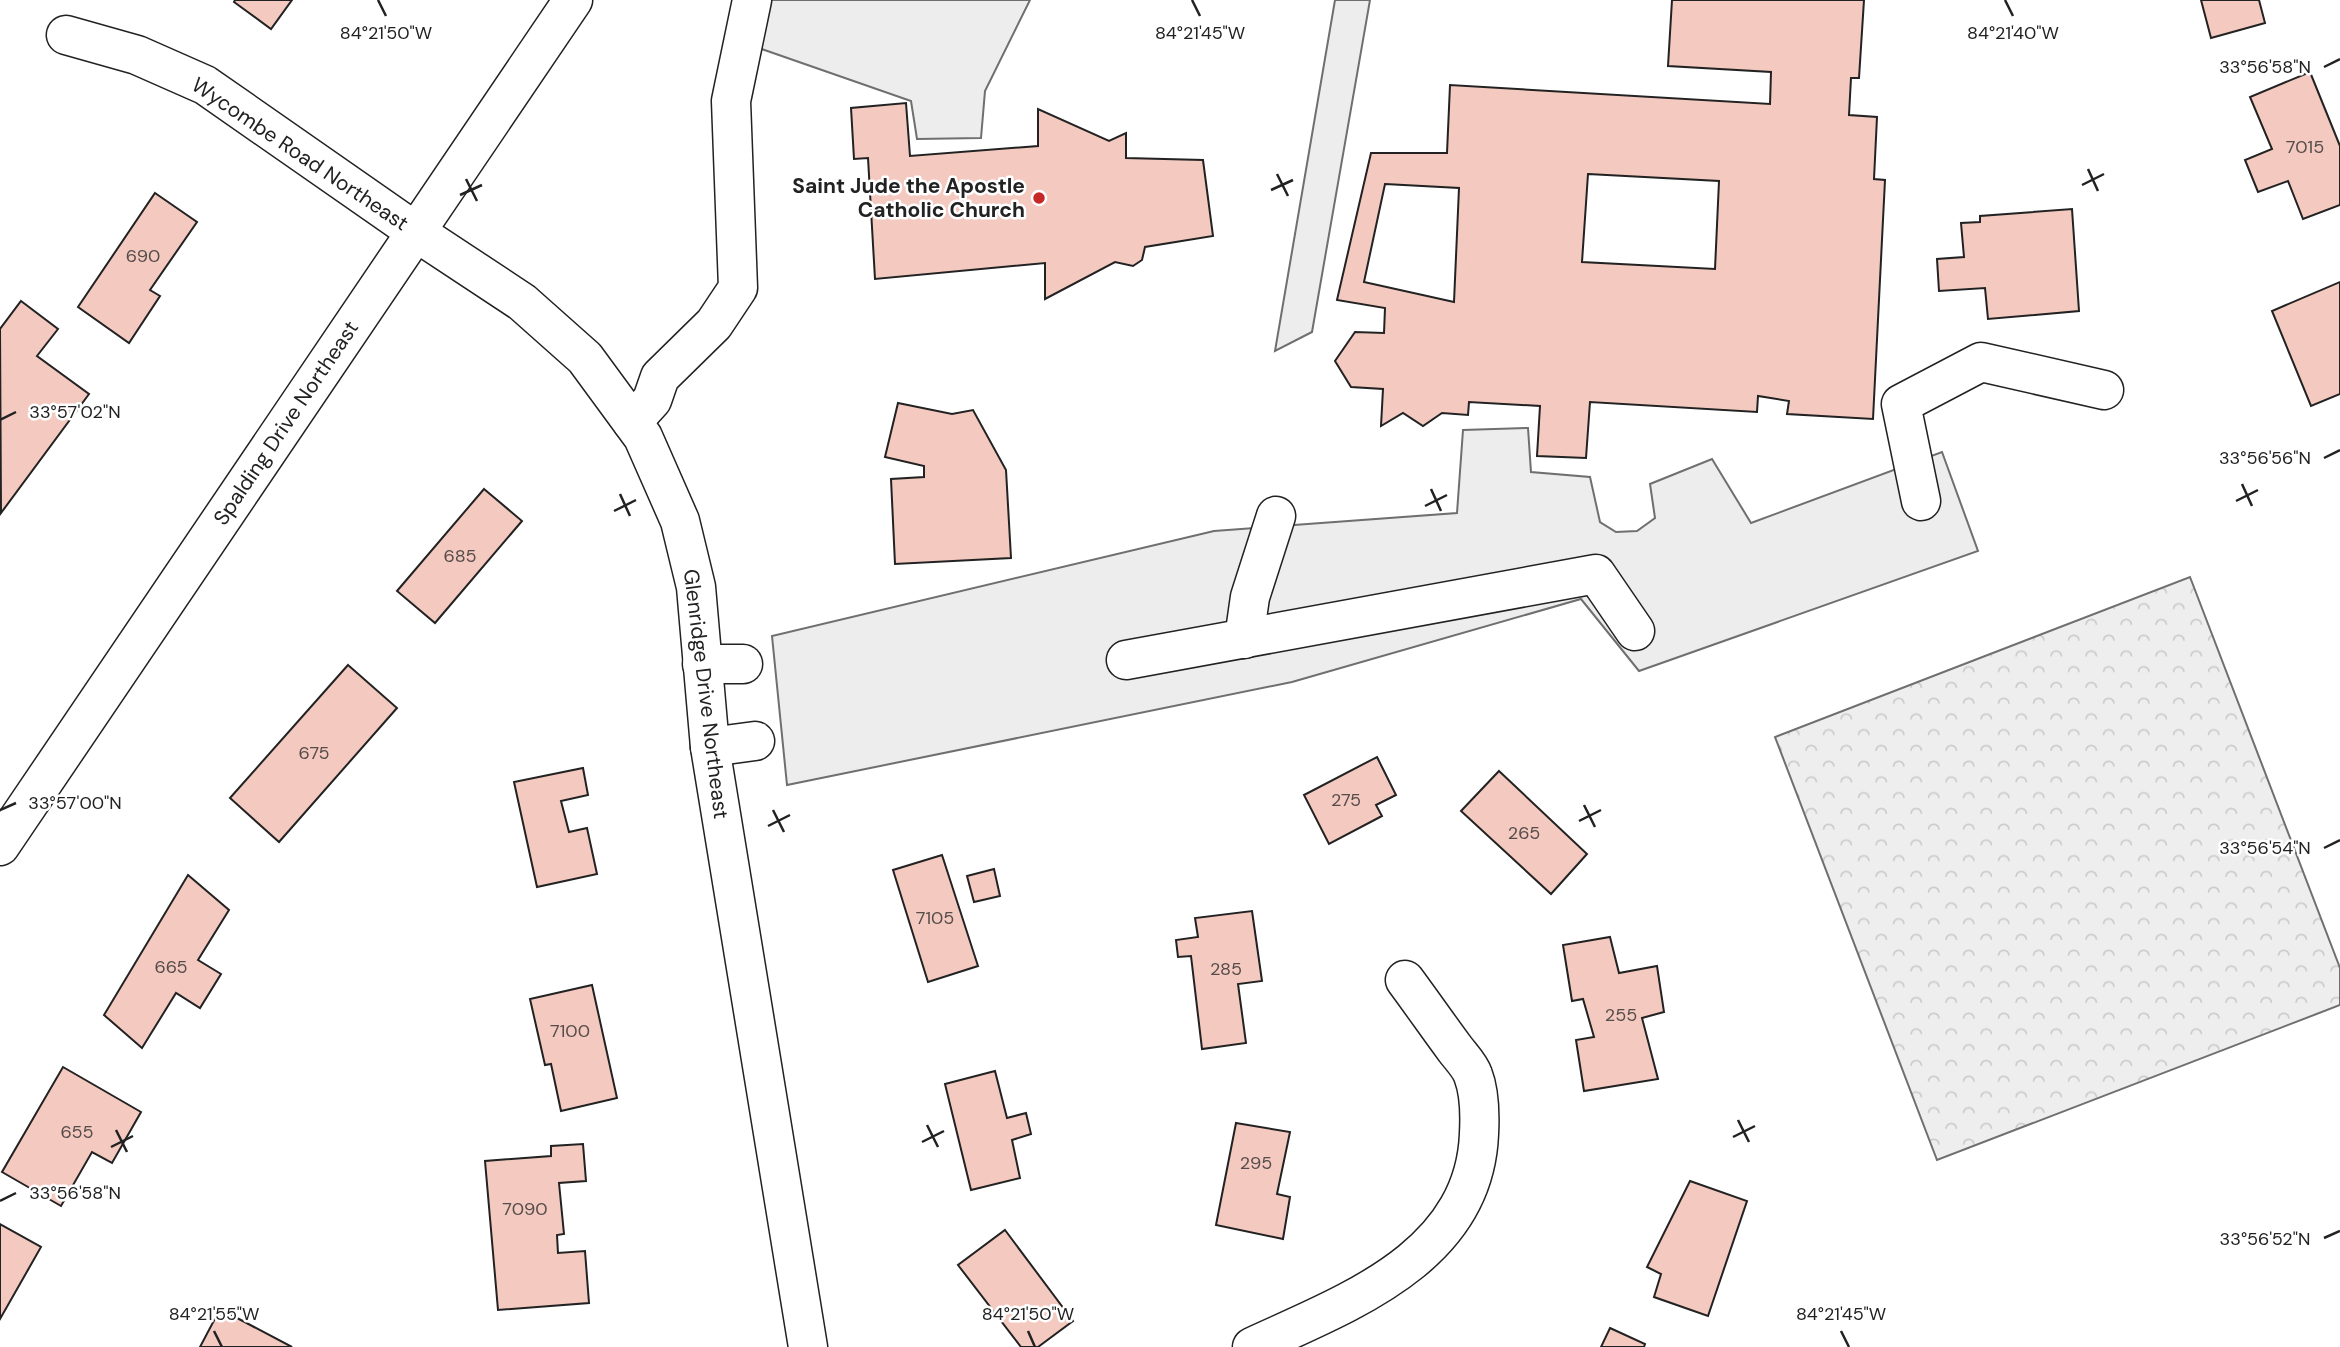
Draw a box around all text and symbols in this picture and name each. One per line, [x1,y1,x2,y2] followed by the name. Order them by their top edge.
[340,21,432,45] text: 84°21'50"W
[1155,21,1245,45] text: 84°21'45"W
[1967,21,2059,45] text: 84°21'40"W
[2219,55,2311,79] text: 33°56'58"N
[186,71,414,237] street label: Wycombe Road Northeast
[2286,135,2324,159] house number: 7015
[792,172,1025,224] place label: Saint Jude the Apostle Catholic Church
[1031,190,1047,206] marker: Saint Jude the Apostle Catholic Church
[126,244,160,268] house number: 690
[207,315,365,531] street label: Spalding Drive Northeast
[29,400,121,424] text: 33°57'02"N
[2219,446,2311,470] text: 33°56'56"N
[443,544,477,568] house number: 685
[677,568,735,820] street label: Glenridge Drive Northeast
[299,741,329,765] house number: 675
[1331,788,1361,812] house number: 275
[28,791,122,815] text: 33°57'00"N
[1508,821,1540,845] house number: 265
[2219,836,2311,860] text: 33°56'54"N
[916,906,954,930] house number: 7105
[154,955,188,979] house number: 665
[1210,957,1242,981] house number: 285
[1605,1003,1637,1027] house number: 255
[550,1019,590,1043] house number: 7100
[61,1120,93,1144] house number: 655
[1240,1151,1272,1175] house number: 295
[29,1181,121,1205] text: 33°56'58"N
[502,1197,548,1221] house number: 7090
[2220,1227,2310,1251] text: 33°56'52"N
[169,1302,259,1326] text: 84°21'55"W
[982,1302,1074,1326] text: 84°21'50"W
[1796,1302,1886,1326] text: 84°21'45"W

